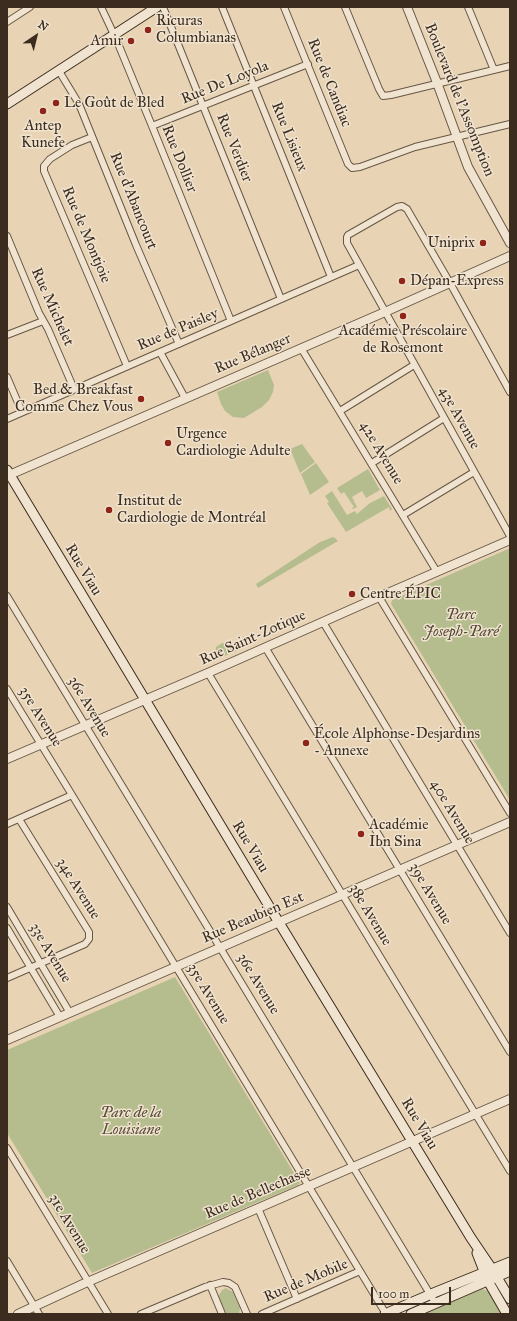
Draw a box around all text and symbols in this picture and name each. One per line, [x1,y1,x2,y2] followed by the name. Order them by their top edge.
[156,12,236,47] place label: Ricuras Columbianas
[16,16,56,56] north arrow
[36,18,51,34] text: N
[420,21,498,179] street label: Boulevard de l'Assomption
[143,25,153,35] marker: Ricuras Columbianas
[91,32,123,50] place label: Amir
[126,36,136,46] marker: Amir
[303,36,355,130] street label: Rue de Candiac
[179,57,271,109] street label: Rue De Loyola
[64,94,164,112] place label: Le Goût de Bled
[51,98,61,108] marker: Le Goût de Bled
[267,100,311,174] street label: Rue Lisieux
[38,106,48,116] marker: Antep Kunefe
[212,111,256,185] street label: Rue Verdier
[21,117,65,152] place label: Antep Kunefe
[157,123,201,195] street label: Rue Dollier
[105,150,161,252] street label: Rue d'Abancourt
[58,184,114,286] street label: Rue de Montjoie
[427,234,475,252] place label: Uniprix
[478,238,488,248] marker: Uniprix
[27,265,77,349] street label: Rue Michelet
[410,272,504,290] place label: Dépan-Express
[397,276,407,286] marker: Dépan-Express
[135,305,221,355] street label: Rue de Paisley
[398,311,408,321] marker: Académie Préscolaire de Rosemont
[339,322,467,357] place label: Académie Préscolaire de Rosemont
[212,330,294,378] street label: Rue Bélanger
[15,381,133,416] place label: Bed & Breakfast Comme Chez Vous
[434,384,484,452] street label: 43e Avenue
[136,394,146,404] marker: Bed & Breakfast Comme Chez Vous
[355,418,407,488] street label: 42e Avenue
[176,425,291,460] place label: Urgence Cardiologie Adulte
[163,438,173,448] marker: Urgence Cardiologie Adulte
[117,492,266,527] place label: Institut de Cardiologie de Montréal
[104,505,114,515] marker: Institut de Cardiologie de Montréal
[61,541,105,599] street label: Rue Viau
[360,585,441,603] place label: Centre ÉPIC
[347,589,357,599] marker: Centre ÉPIC
[423,606,499,641] park label: Parc Joseph-Paré
[197,607,309,669] street label: Rue Saint-Zotique
[64,673,114,741] street label: 36e Avenue
[14,684,66,750] street label: 35e Avenue
[314,725,480,760] place label: École Alphonse-Desjardins - Annexe
[301,738,311,748] marker: École Alphonse-Desjardins - Annexe
[426,777,478,847] street label: 40e Avenue
[369,816,428,851] place label: Académie Ibn Sina
[228,818,272,876] street label: Rue Viau
[356,829,366,839] marker: Académie Ibn Sina
[52,855,104,923] street label: 34e Avenue
[405,860,455,928] street label: 39e Avenue
[345,881,395,949] street label: 38e Avenue
[199,888,307,948] street label: Rue Beaubien Est
[25,920,75,986] street label: 33e Avenue
[233,950,283,1018] street label: 36e Avenue
[183,960,233,1028] street label: 35e Avenue
[397,1095,441,1153] street label: Rue Viau
[100,1104,162,1139] park label: Parc de la Louisiane
[202,1163,314,1223] street label: Rue de Bellechasse
[44,1191,94,1257] street label: 31e Avenue
[261,1255,351,1307] street label: Rue de Mobile
[373,1279,453,1305] scale bar
[378,1287,409,1301] text: 100 m

